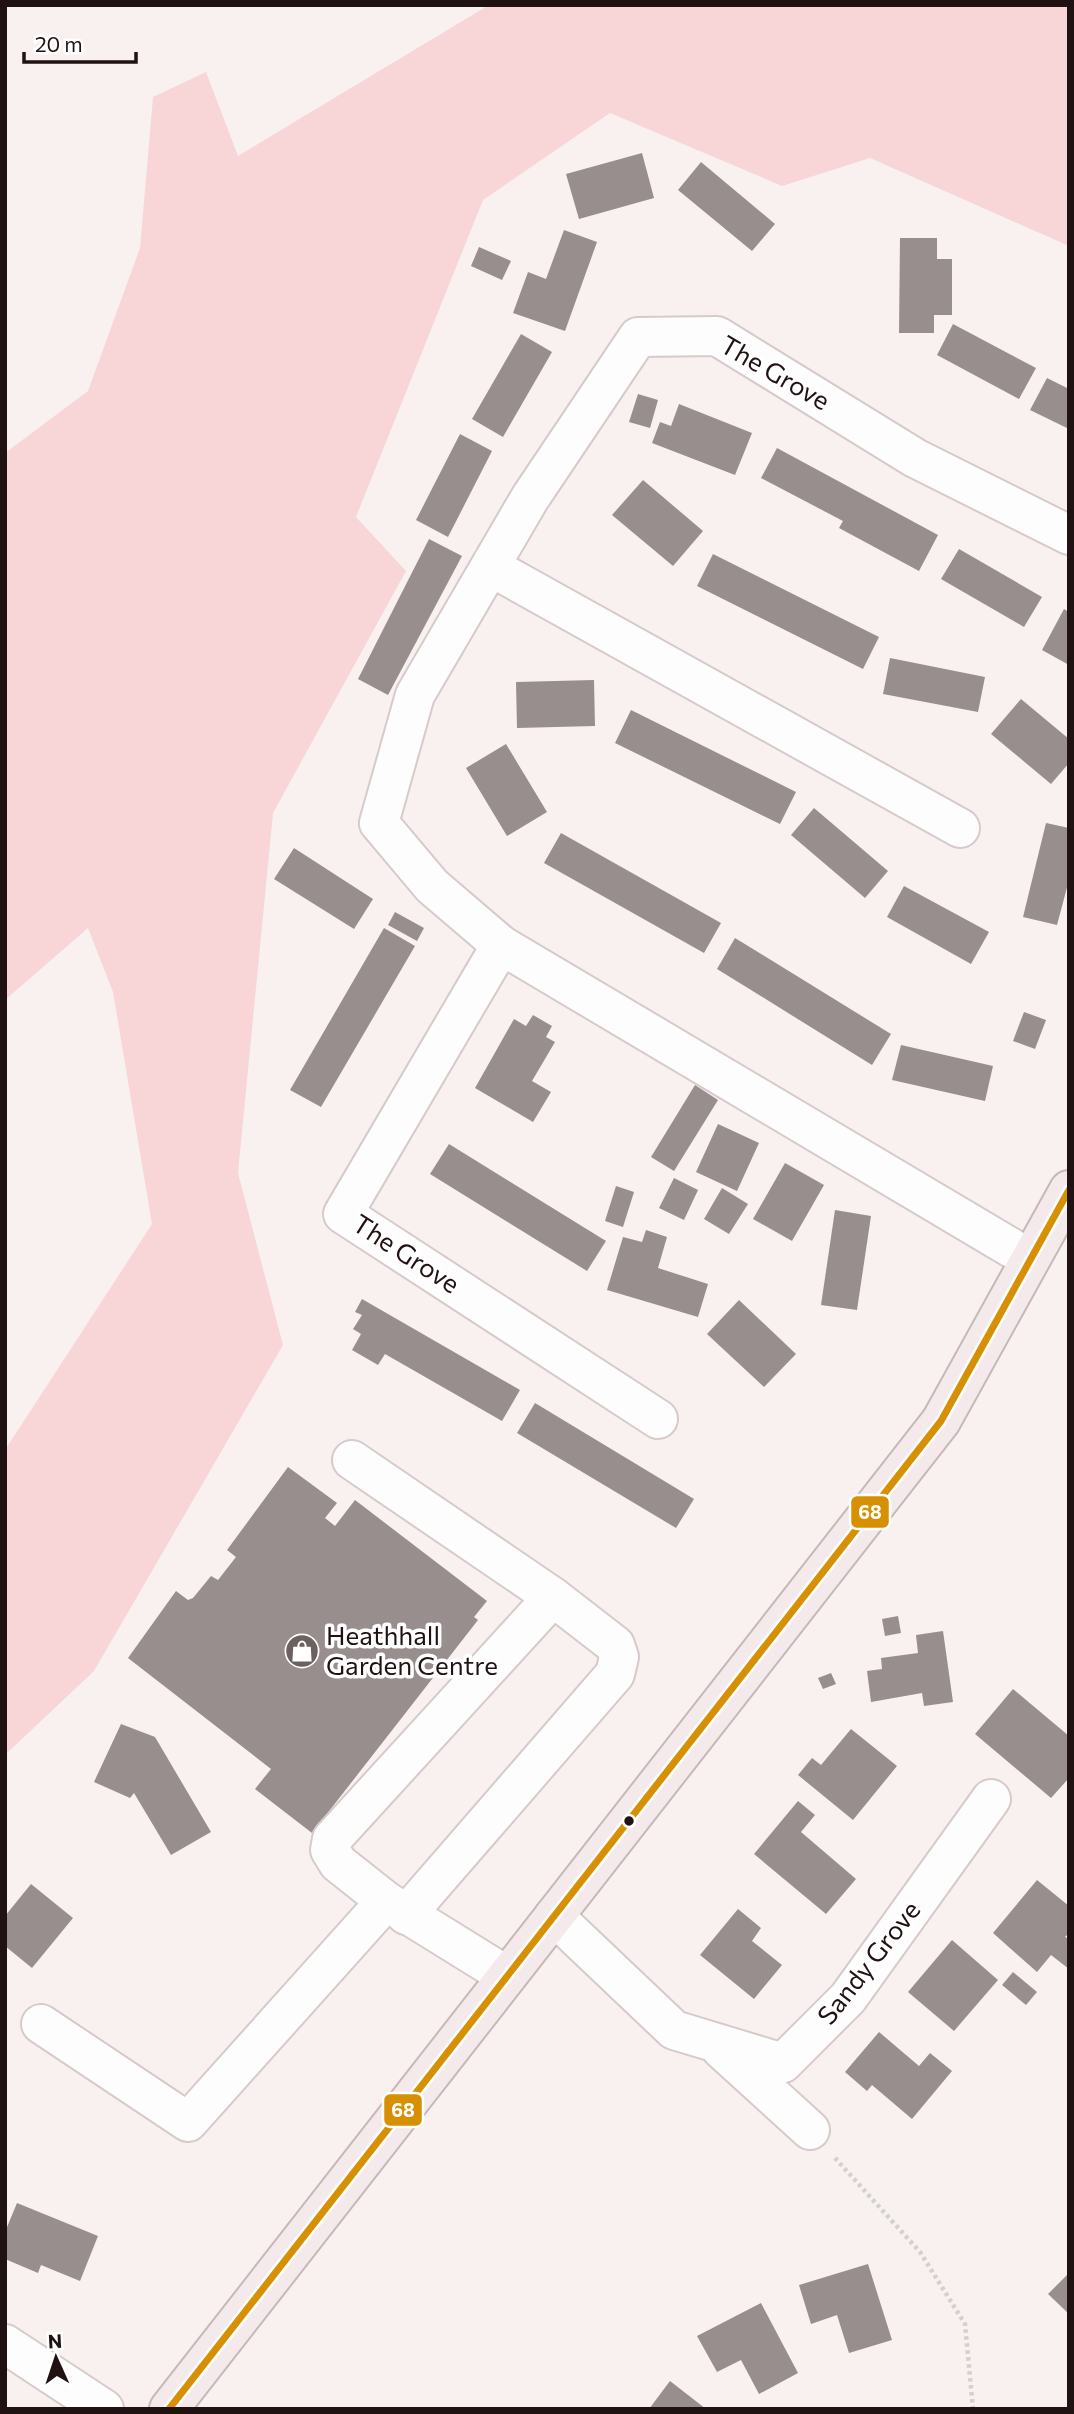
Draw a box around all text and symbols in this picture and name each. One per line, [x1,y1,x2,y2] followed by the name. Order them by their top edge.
[24,21,136,65] scale bar
[35,31,83,56] text: 20 m
[716,328,836,415] street label: The Grove
[348,1207,466,1299] street label: The Grove
[850,1495,890,1529] line badge: 68
[858,1500,882,1523] text: 68
[326,1619,498,1680] place label: Heathhall Garden Centre
[283,1632,321,1670] shop icon: Heathhall Garden Centre
[622,1814,636,1828] unlabelled marker
[810,1894,926,2030] street label: Sandy Grove
[383,2093,423,2127] line badge: 68
[391,2098,415,2121] text: 68
[21,2323,91,2393] north arrow
[47,2329,63,2352] text: N

